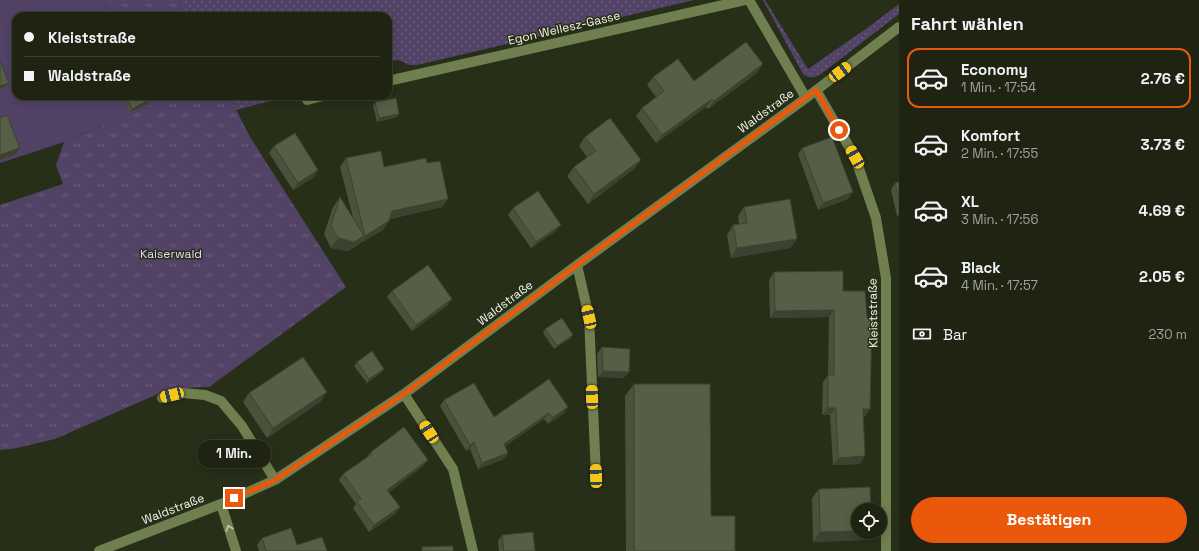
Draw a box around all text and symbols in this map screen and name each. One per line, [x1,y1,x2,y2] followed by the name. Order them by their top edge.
[506,7,622,49] street label: Egon Wellesz-Gasse
[911,12,1024,35] text: Fahrt wählen
[48,28,136,47] text: Kleiststraße
[827,60,853,84] car
[913,60,949,96] icon: car
[961,60,1028,79] text: Economy
[48,66,131,85] text: Waldstraße
[1141,69,1185,88] text: 2.76 €
[961,79,1036,96] text: 1 Min. · 17:54
[735,85,797,137] street label: Waldstraße
[830,121,848,139] route start
[913,126,949,162] icon: car
[961,126,1020,145] text: Komfort
[1141,135,1185,154] text: 3.73 €
[844,144,866,170] car
[961,145,1038,162] text: 2 Min. · 17:55
[913,192,949,228] icon: car
[961,192,979,211] text: XL
[1139,201,1185,220] text: 4.69 €
[961,211,1038,228] text: 3 Min. · 17:56
[140,246,202,262] park label: Kaiserwald
[913,258,949,294] icon: car
[961,258,1001,277] text: Black
[1139,267,1185,286] text: 2.05 €
[474,277,536,329] street label: Waldstraße
[961,277,1038,294] text: 4 Min. · 17:57
[864,278,882,348] street label: Kleiststraße
[580,304,598,330] car
[911,323,933,345] icon: cash
[943,325,967,344] text: Bar
[1149,326,1187,343] text: 230 m
[586,385,598,409] car
[159,386,185,404] car
[417,419,441,445] car
[197,440,271,468] callout: 1 Min.
[216,445,252,462] text: 1 Min.
[590,464,602,488] car
[225,489,243,507] route end
[140,490,206,528] street label: Waldstraße
[911,497,1187,543] button: Bestätigen
[851,503,887,539] map controls
[851,503,887,539] button: locate
[225,524,233,531] one-way arrow

